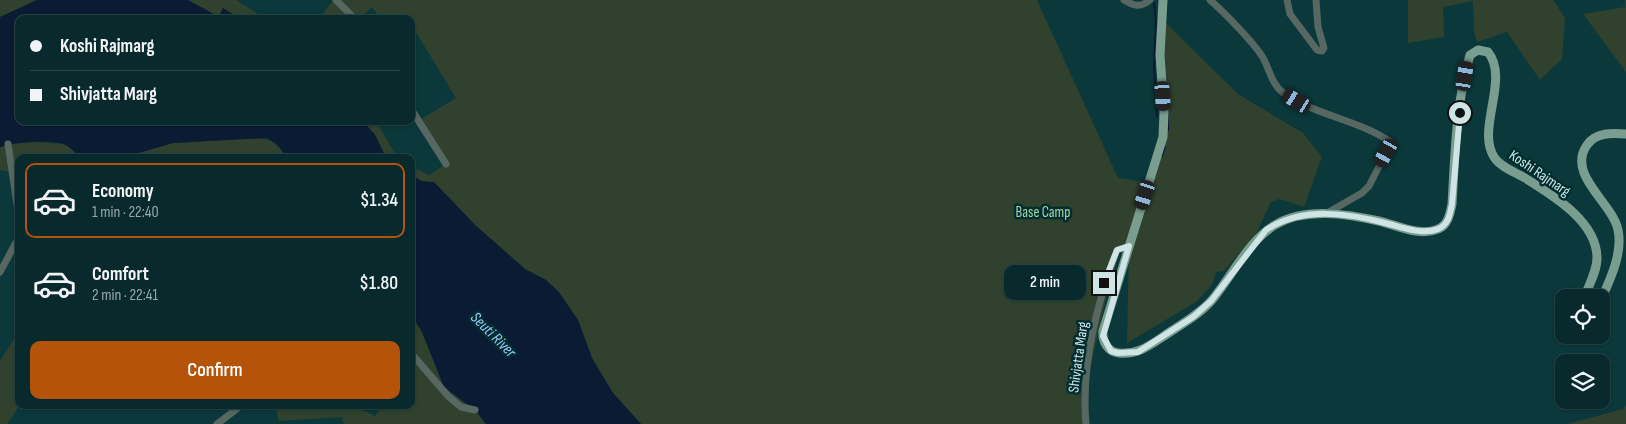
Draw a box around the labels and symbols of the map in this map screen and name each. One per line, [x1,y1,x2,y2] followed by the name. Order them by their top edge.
[1455,60,1474,92] car
[1154,81,1171,111] car
[1280,87,1313,115] car
[1449,102,1471,124] route start
[1372,136,1399,170] car
[1505,146,1574,201] street label: Koshi Rajmarg
[1133,178,1156,212] car
[1016,203,1070,222] park label: Base Camp
[1004,266,1086,300] callout: 2 min
[1093,272,1115,294] route end
[466,308,520,362] water label: Seuti River
[1064,320,1093,394] street label: Shivjatta Marg

